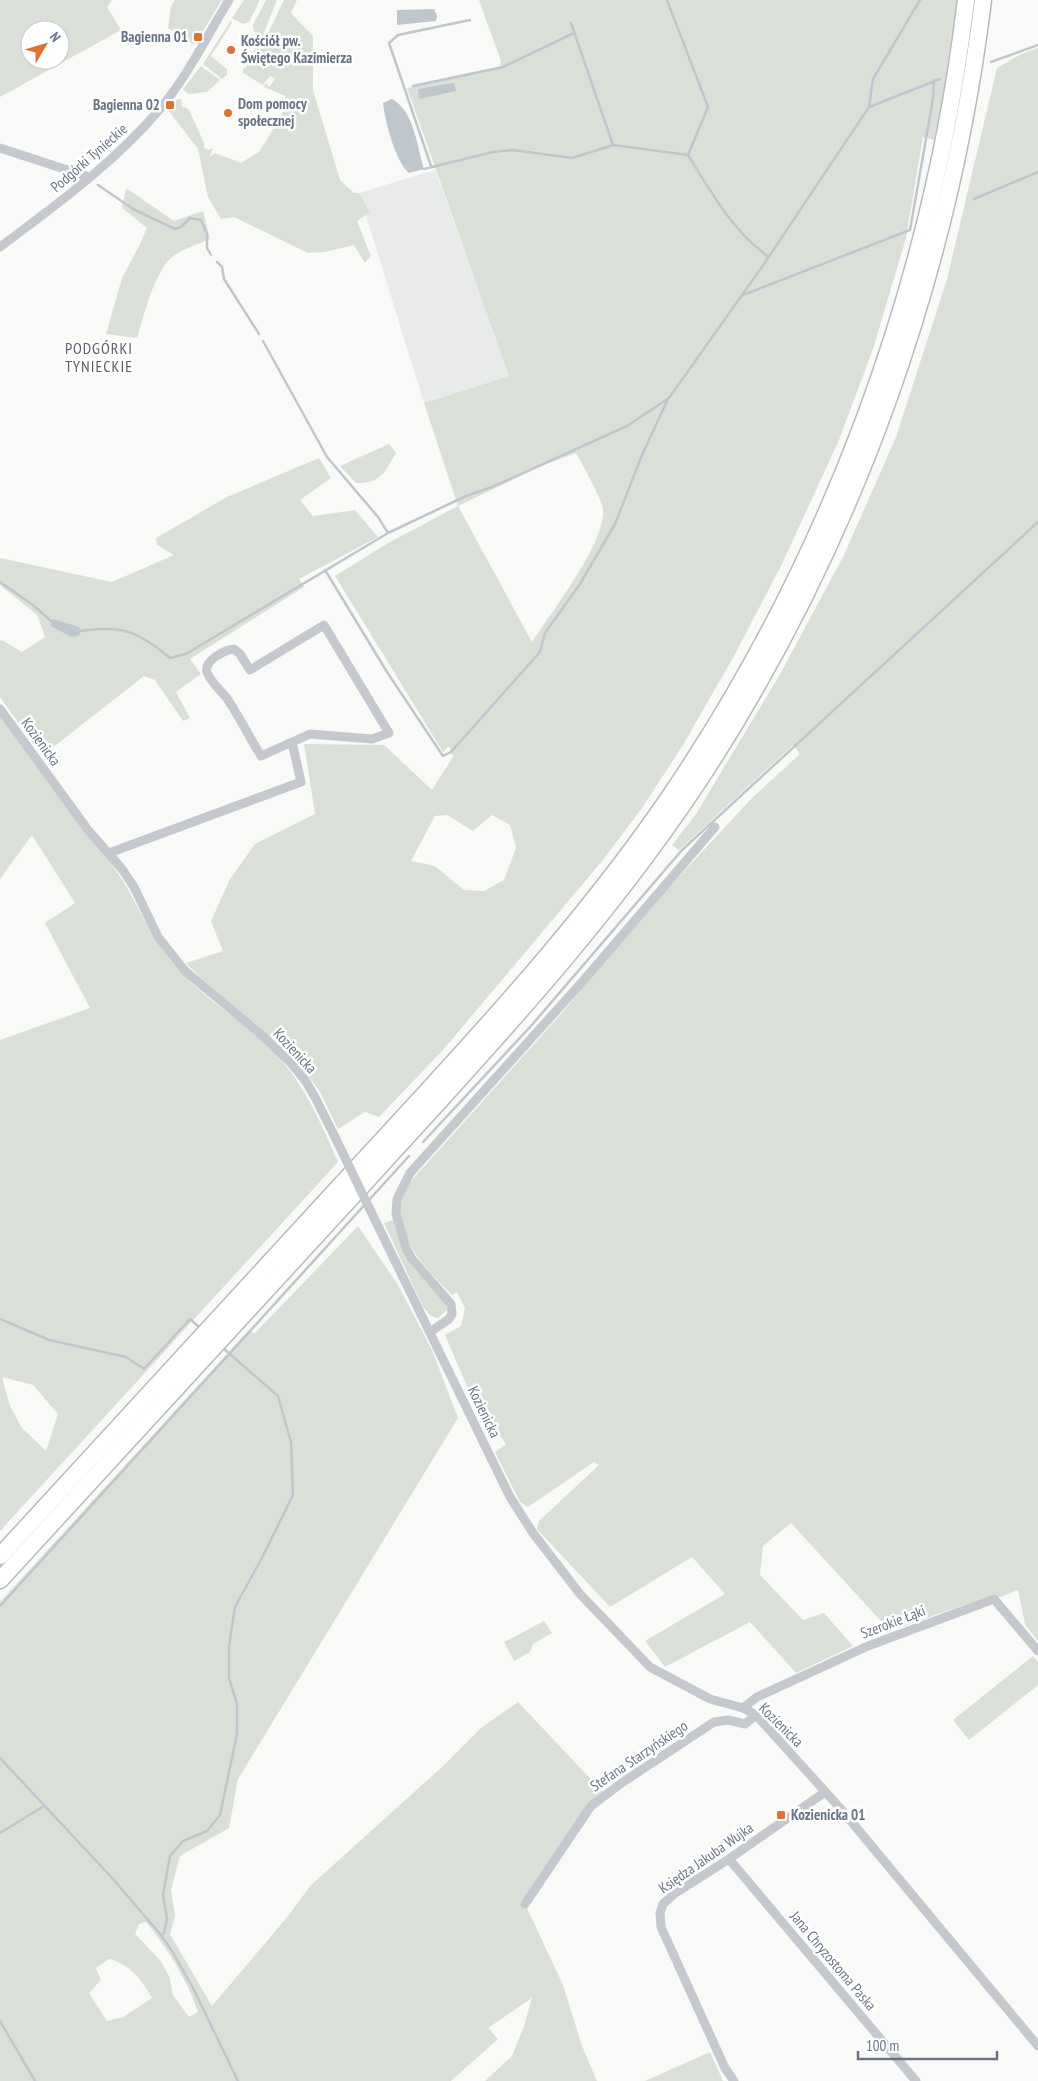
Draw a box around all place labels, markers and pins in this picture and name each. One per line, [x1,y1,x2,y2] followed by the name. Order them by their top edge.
[121,27,188,46] place label: Bagienna 01
[192,31,204,43] marker: Bagienna 01
[241,31,352,67] place label: Kościół pw. Świętego Kazimierza
[225,44,237,56] marker: Kościół pw. Świętego Kazimierza
[238,94,308,130] place label: Dom pomocy społecznej
[93,95,160,114] place label: Bagienna 02
[164,99,176,111] marker: Bagienna 02
[222,107,234,119] marker: Dom pomocy społecznej
[791,1805,865,1824] place label: Kozienicka 01
[775,1809,787,1821] marker: Kozienicka 01

